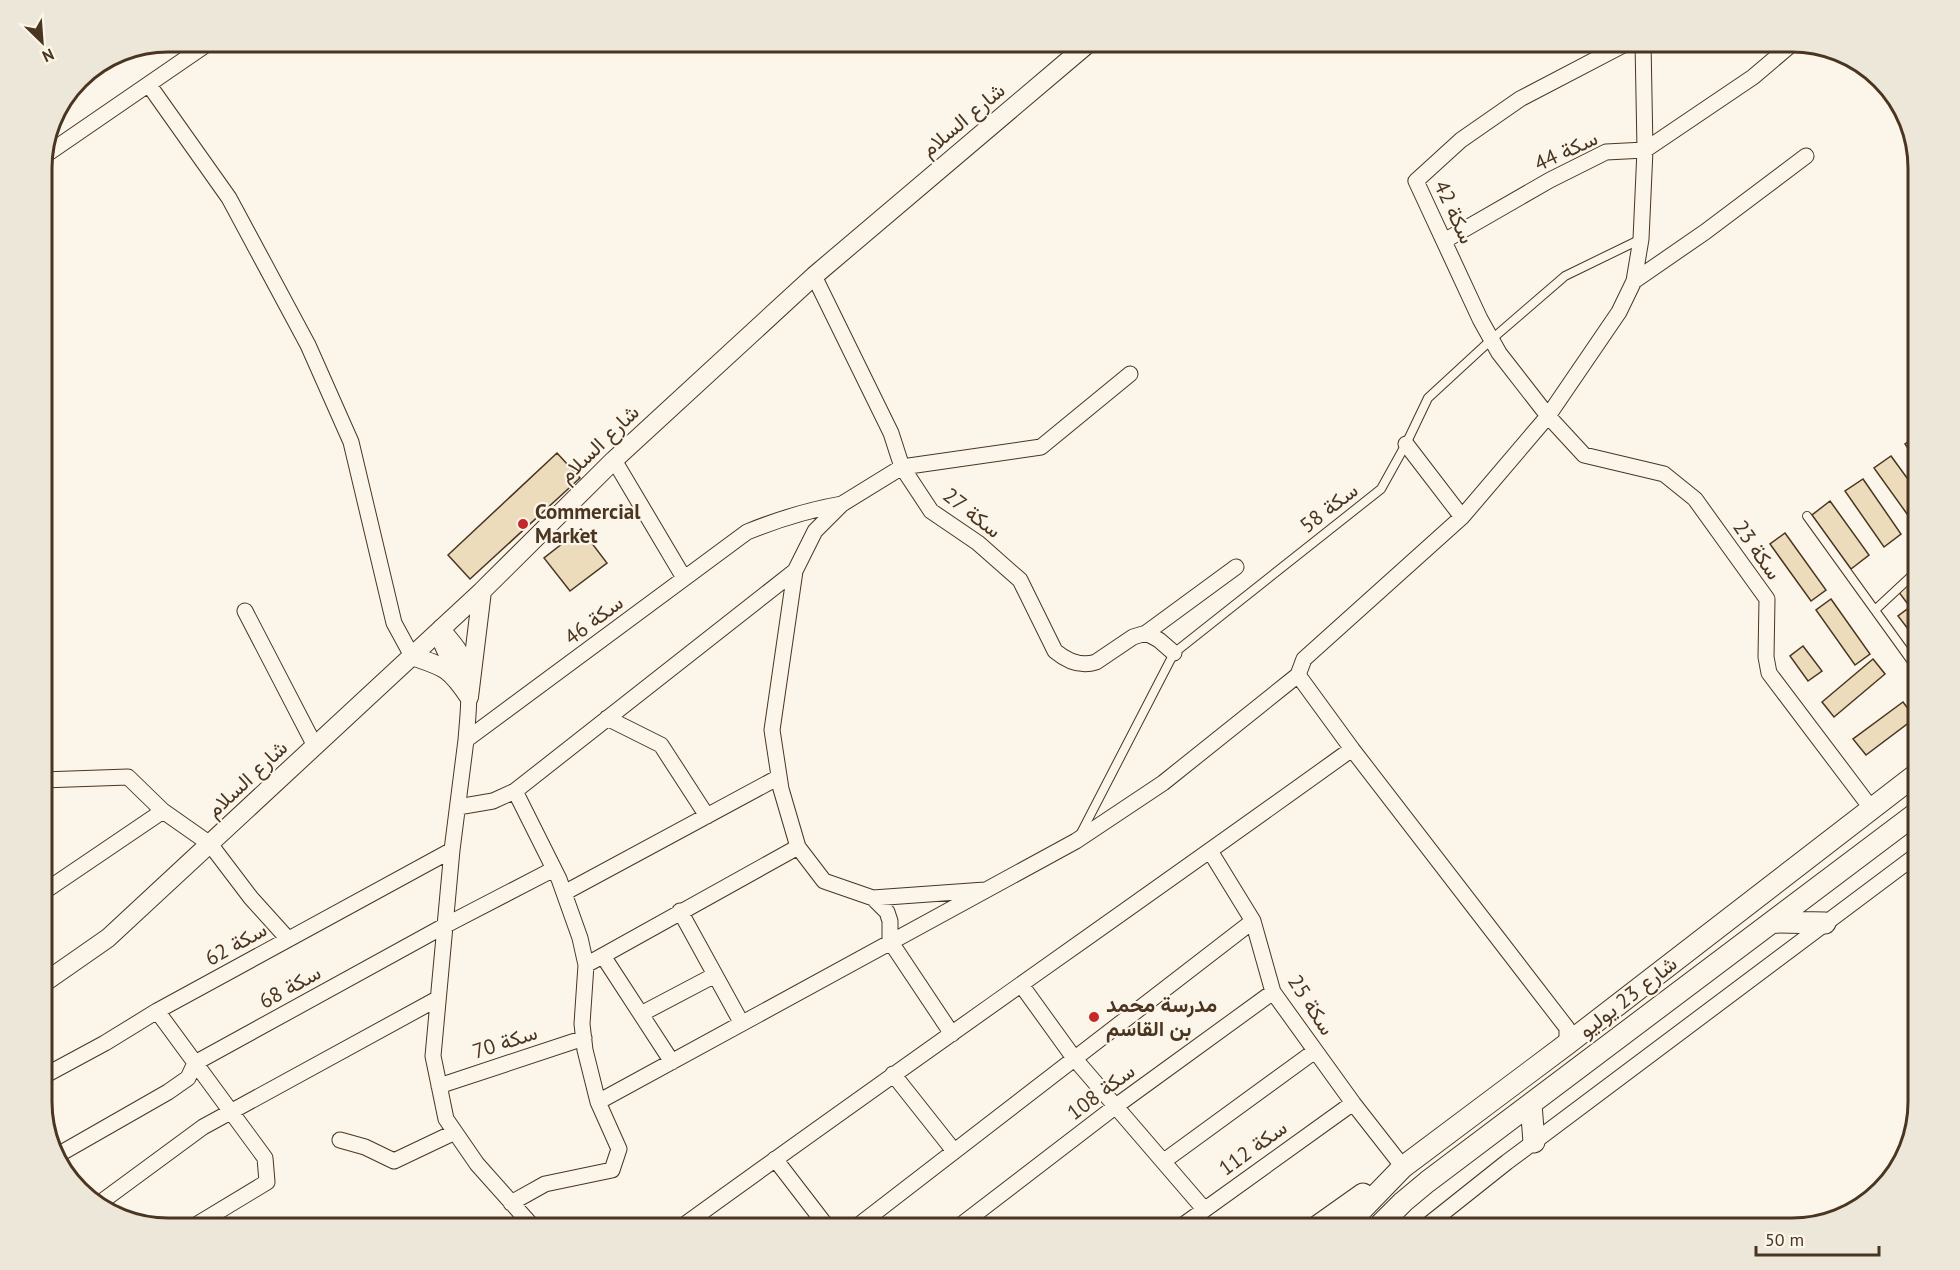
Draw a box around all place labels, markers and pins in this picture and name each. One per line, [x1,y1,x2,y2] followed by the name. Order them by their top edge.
[535,498,641,549] place label: Commercial Market
[516,517,530,531] marker: Commercial Market
[1106,991,1217,1043] place label: مدرسة محمد بن القاسم
[1087,1010,1101,1024] marker: مدرسة محمد بن القاسم

